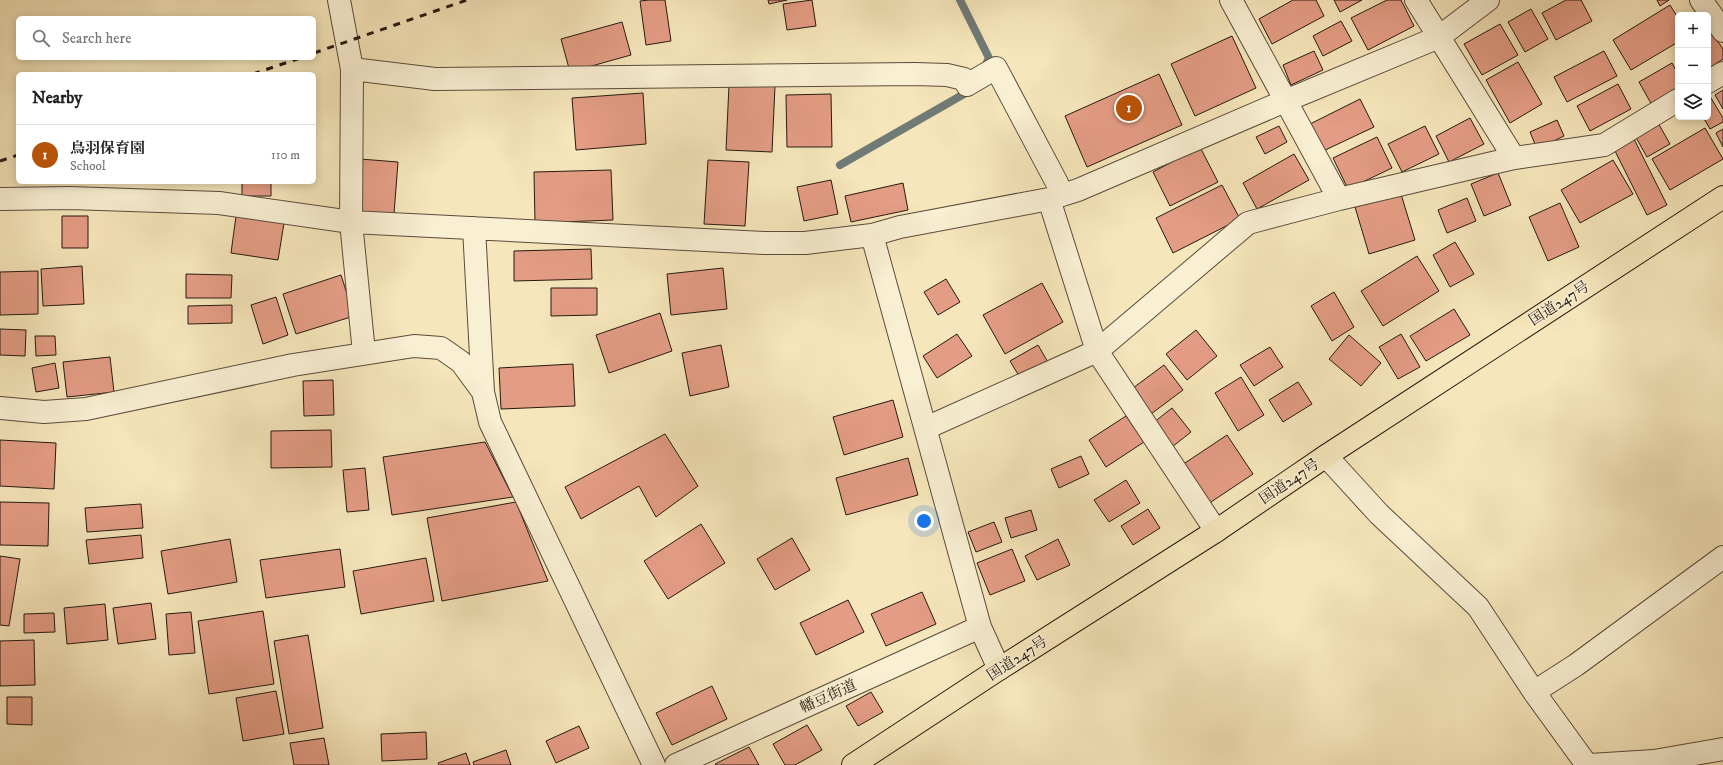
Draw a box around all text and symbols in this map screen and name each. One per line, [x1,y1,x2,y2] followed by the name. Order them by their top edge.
[1675,12,1711,120] map controls
[1675,12,1711,48] button: +
[16,16,316,60] search box
[30,27,52,49] icon: search
[62,29,131,48] text: Search here
[1675,48,1711,84] button: −
[1675,84,1711,120] button: layers
[32,87,82,109] text: Nearby
[1116,93,1142,123] pin: 1
[70,139,145,158] text: 鳥羽保育園
[43,147,47,163] text: 1
[271,147,300,163] text: 110 m
[70,158,106,174] text: School
[1525,277,1593,330] street label: 国道247号
[1256,454,1323,508] street label: 国道247号
[914,511,934,531] your location
[983,632,1051,685] street label: 国道247号
[797,676,859,717] street label: 幡豆街道

